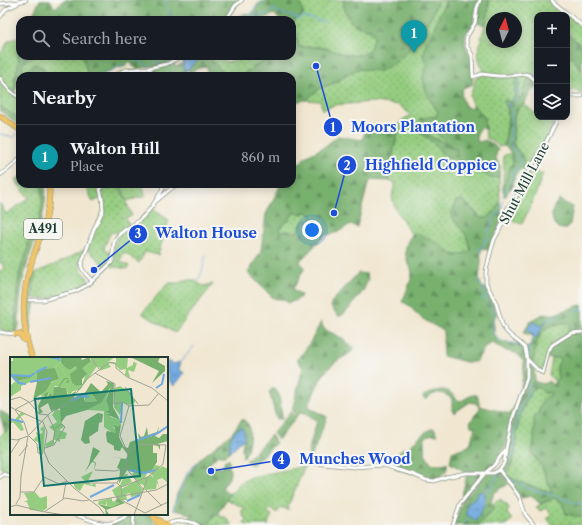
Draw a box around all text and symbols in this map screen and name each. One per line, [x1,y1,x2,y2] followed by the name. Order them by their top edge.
[486,12,522,48] north arrow
[534,12,570,120] map controls
[534,12,570,48] button: +
[16,16,296,60] search box
[401,20,427,53] pin: 1
[30,27,52,49] icon: search
[62,29,147,48] text: Search here
[534,48,570,84] button: −
[534,84,570,120] button: layers
[32,88,96,108] text: Nearby
[323,114,483,140] callout: Moors Plantation
[351,118,476,136] text: Moors Plantation
[330,120,336,135] text: 1
[70,139,160,158] text: Walton Hill
[496,139,552,227] street label: Shut Mill Lane
[42,149,48,165] text: 1
[241,149,280,165] text: 860 m
[337,152,505,178] callout: Highfield Coppice
[365,156,497,174] text: Highfield Coppice
[70,158,103,174] text: Place
[343,158,351,173] text: 2
[24,219,62,239] road number: A491
[302,220,322,240] your location
[128,221,265,247] callout: Walton House
[154,224,257,242] text: Walton House
[135,226,142,241] text: 3
[10,357,168,515] inset map
[271,447,419,473] callout: Munches Wood
[299,450,411,468] text: Munches Wood
[277,452,285,467] text: 4

